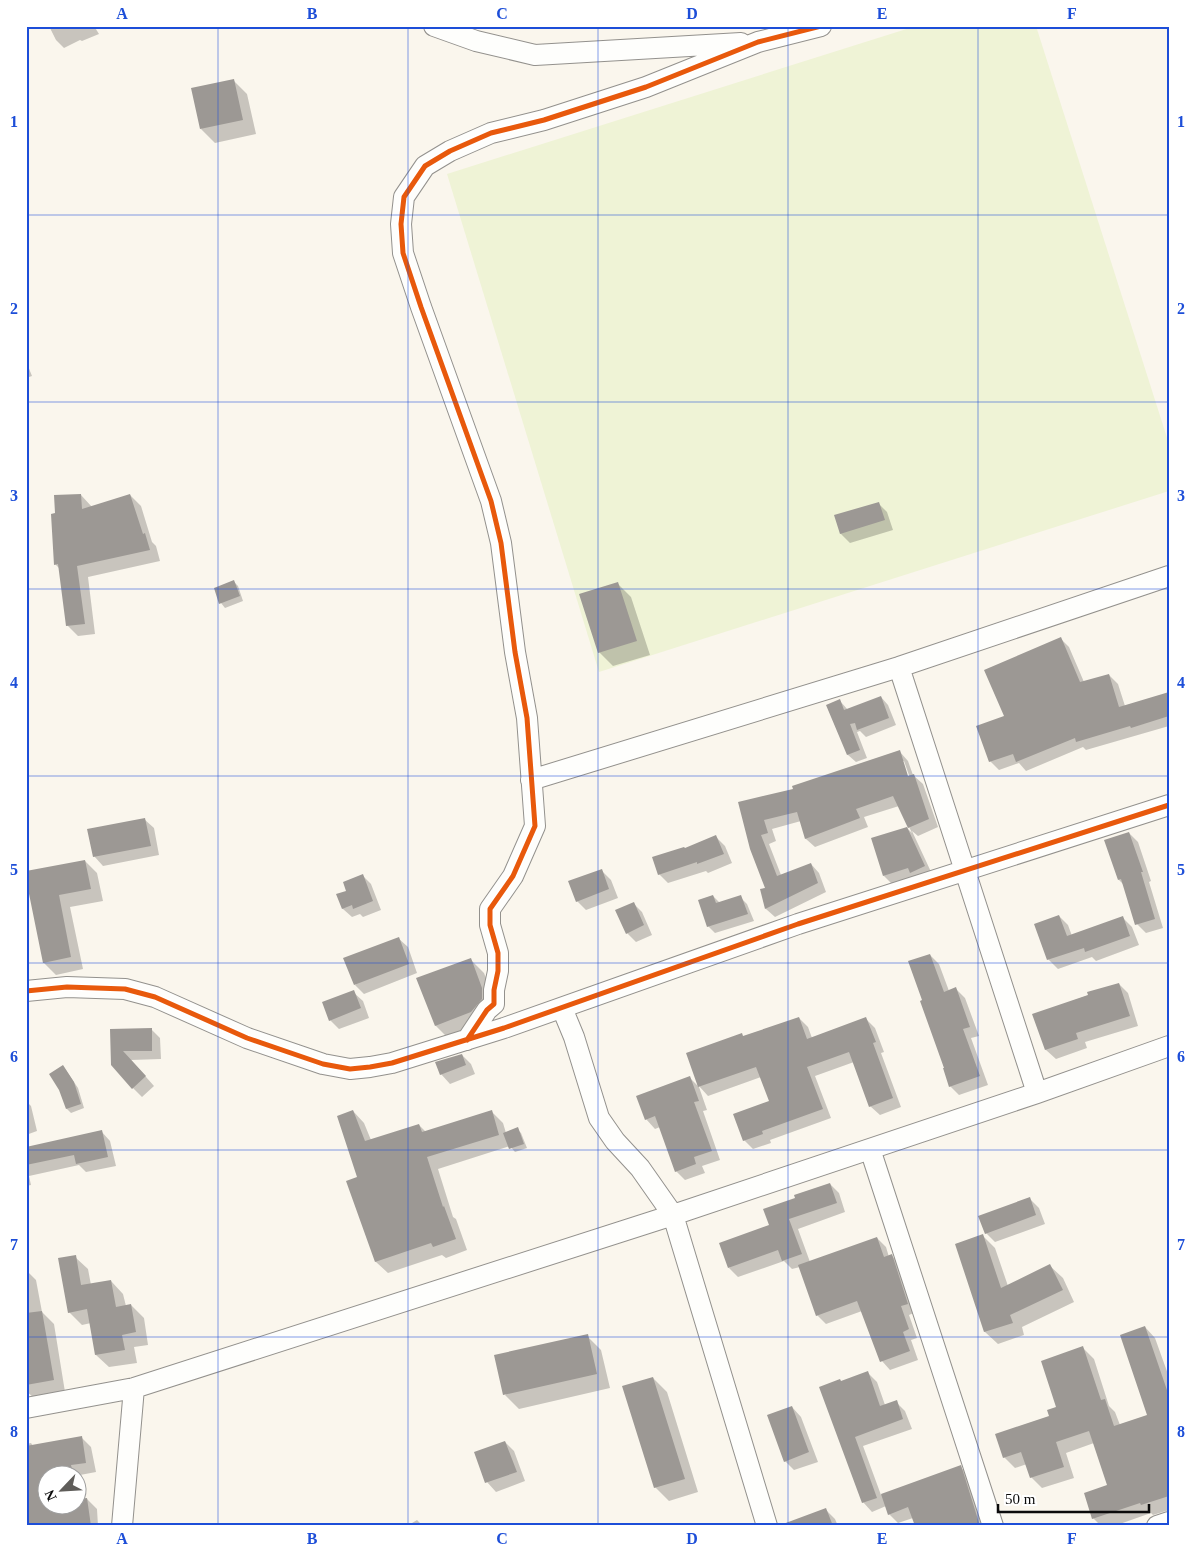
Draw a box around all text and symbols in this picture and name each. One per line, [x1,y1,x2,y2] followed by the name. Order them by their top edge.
[116,5,128,22] text: A
[307,5,318,22] text: B
[496,5,508,22] text: C
[686,5,698,22] text: D
[877,5,887,22] text: E
[1067,5,1077,22] text: F
[10,113,18,130] text: 1
[1177,113,1185,130] text: 1
[10,300,18,317] text: 2
[1177,300,1185,317] text: 2
[10,487,18,504] text: 3
[1177,487,1185,504] text: 3
[10,674,18,691] text: 4
[1177,674,1185,691] text: 4
[10,861,18,878] text: 5
[1177,861,1185,878] text: 5
[10,1048,18,1065] text: 6
[1177,1048,1185,1065] text: 6
[10,1236,18,1253] text: 7
[1177,1236,1185,1253] text: 7
[10,1423,18,1440] text: 8
[1177,1423,1185,1440] text: 8
[38,1464,88,1514] north arrow
[998,1482,1149,1514] scale bar
[42,1488,60,1503] text: N
[1005,1491,1036,1507] text: 50 m
[116,1530,128,1547] text: A
[307,1530,318,1547] text: B
[496,1530,508,1547] text: C
[686,1530,698,1547] text: D
[877,1530,887,1547] text: E
[1067,1530,1077,1547] text: F

